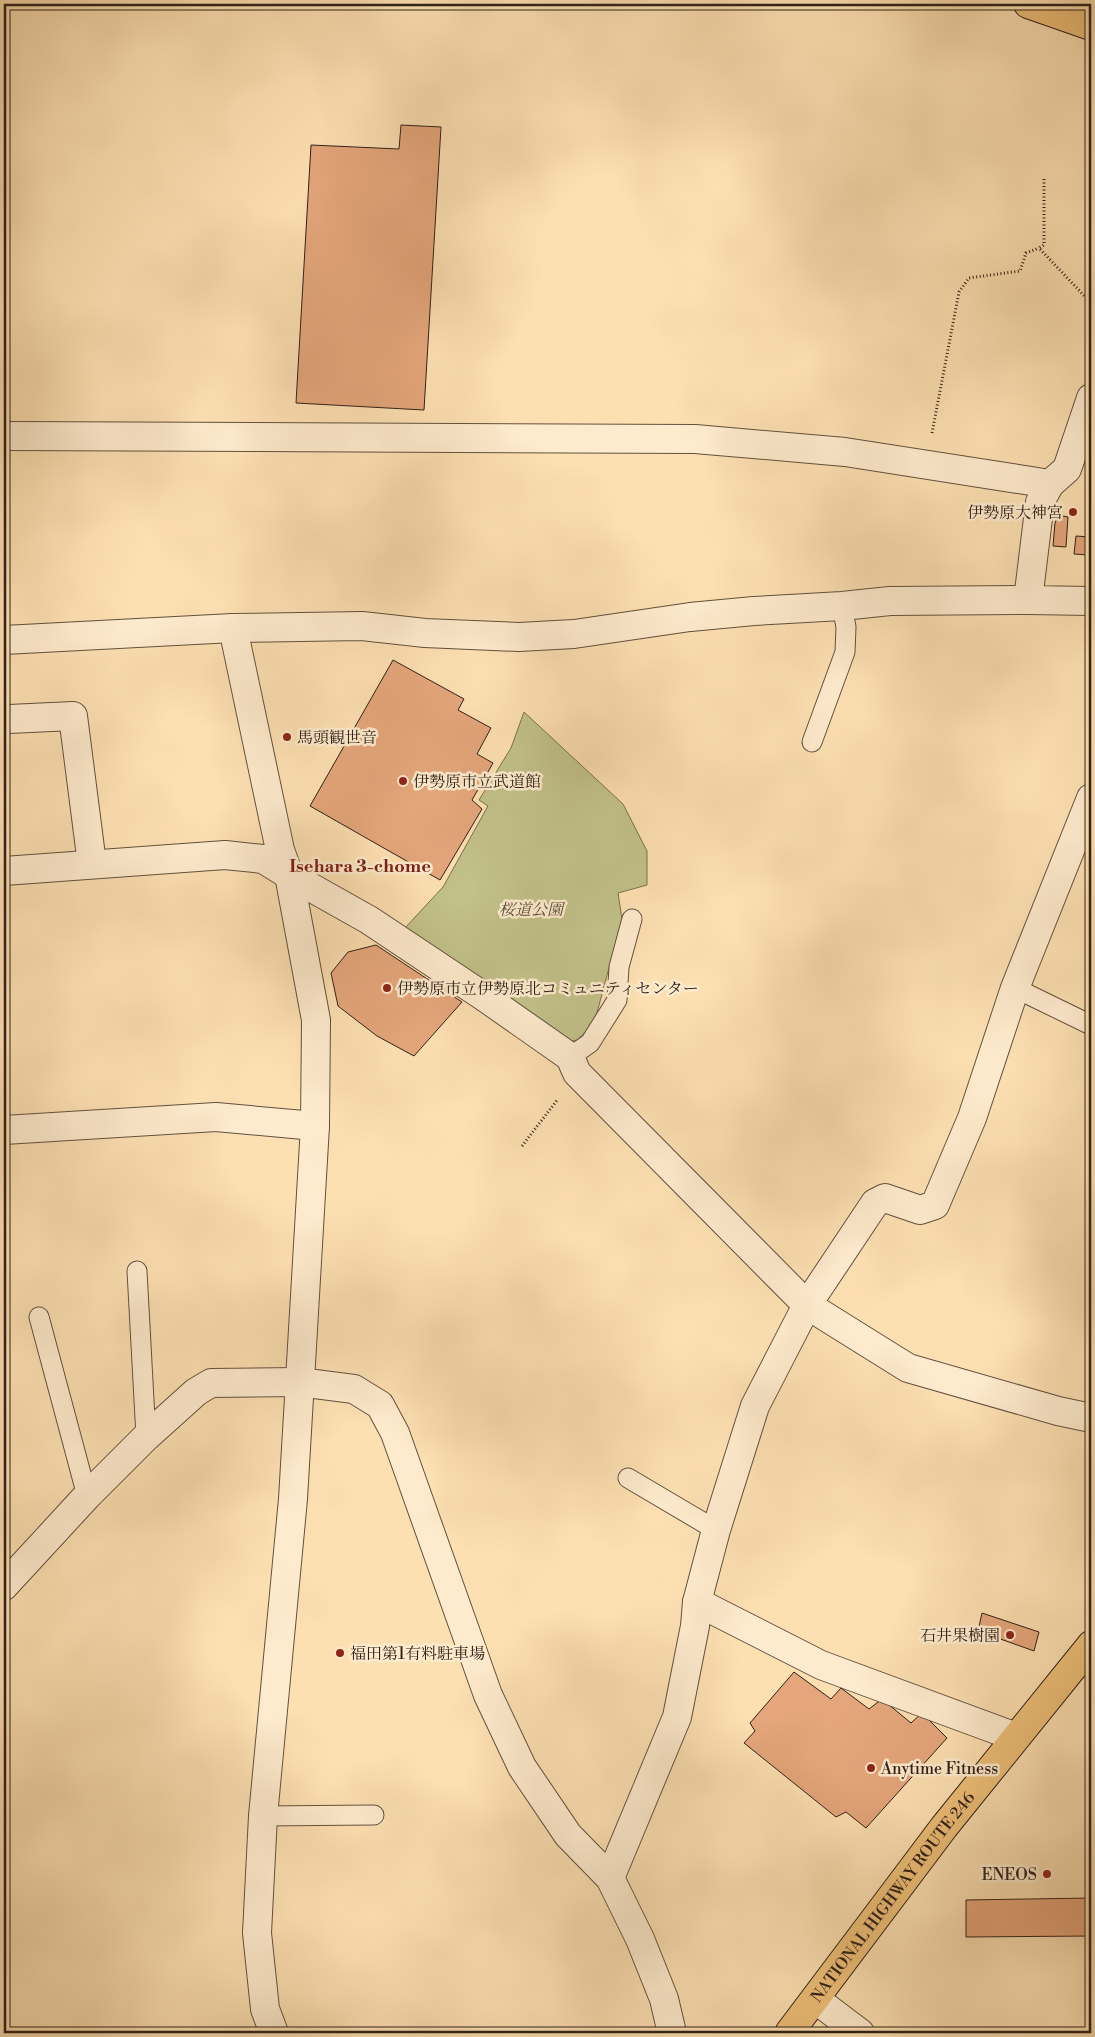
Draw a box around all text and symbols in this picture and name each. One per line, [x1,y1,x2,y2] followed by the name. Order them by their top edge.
[967,503,1063,523] place label: 伊勢原大神宮
[1067,506,1079,518] marker: 伊勢原大神宮
[297,728,377,748] place label: 馬頭観世音
[281,731,293,743] marker: 馬頭観世音
[413,772,541,792] place label: 伊勢原市立武道館
[397,775,409,787] marker: 伊勢原市立武道館
[289,855,431,878] district label: Isehara 3-chome
[499,900,566,920] park label: 桜道公園
[397,979,699,999] place label: 伊勢原市立伊勢原北コミュニティセンター
[381,982,393,994] marker: 伊勢原市立伊勢原北コミュニティセンター
[920,1626,1000,1646] place label: 石井果樹園
[1004,1629,1016,1641] marker: 石井果樹園
[350,1644,485,1664] place label: 福田第1有料駐車場
[334,1647,346,1659] marker: 福田第1有料駐車場
[880,1759,998,1779] place label: Anytime Fitness
[865,1762,877,1774] marker: Anytime Fitness
[807,1788,980,2006] street label: NATIONAL HIGHWAY ROUTE 246
[981,1865,1037,1885] place label: ENEOS
[1041,1868,1053,1880] marker: ENEOS

